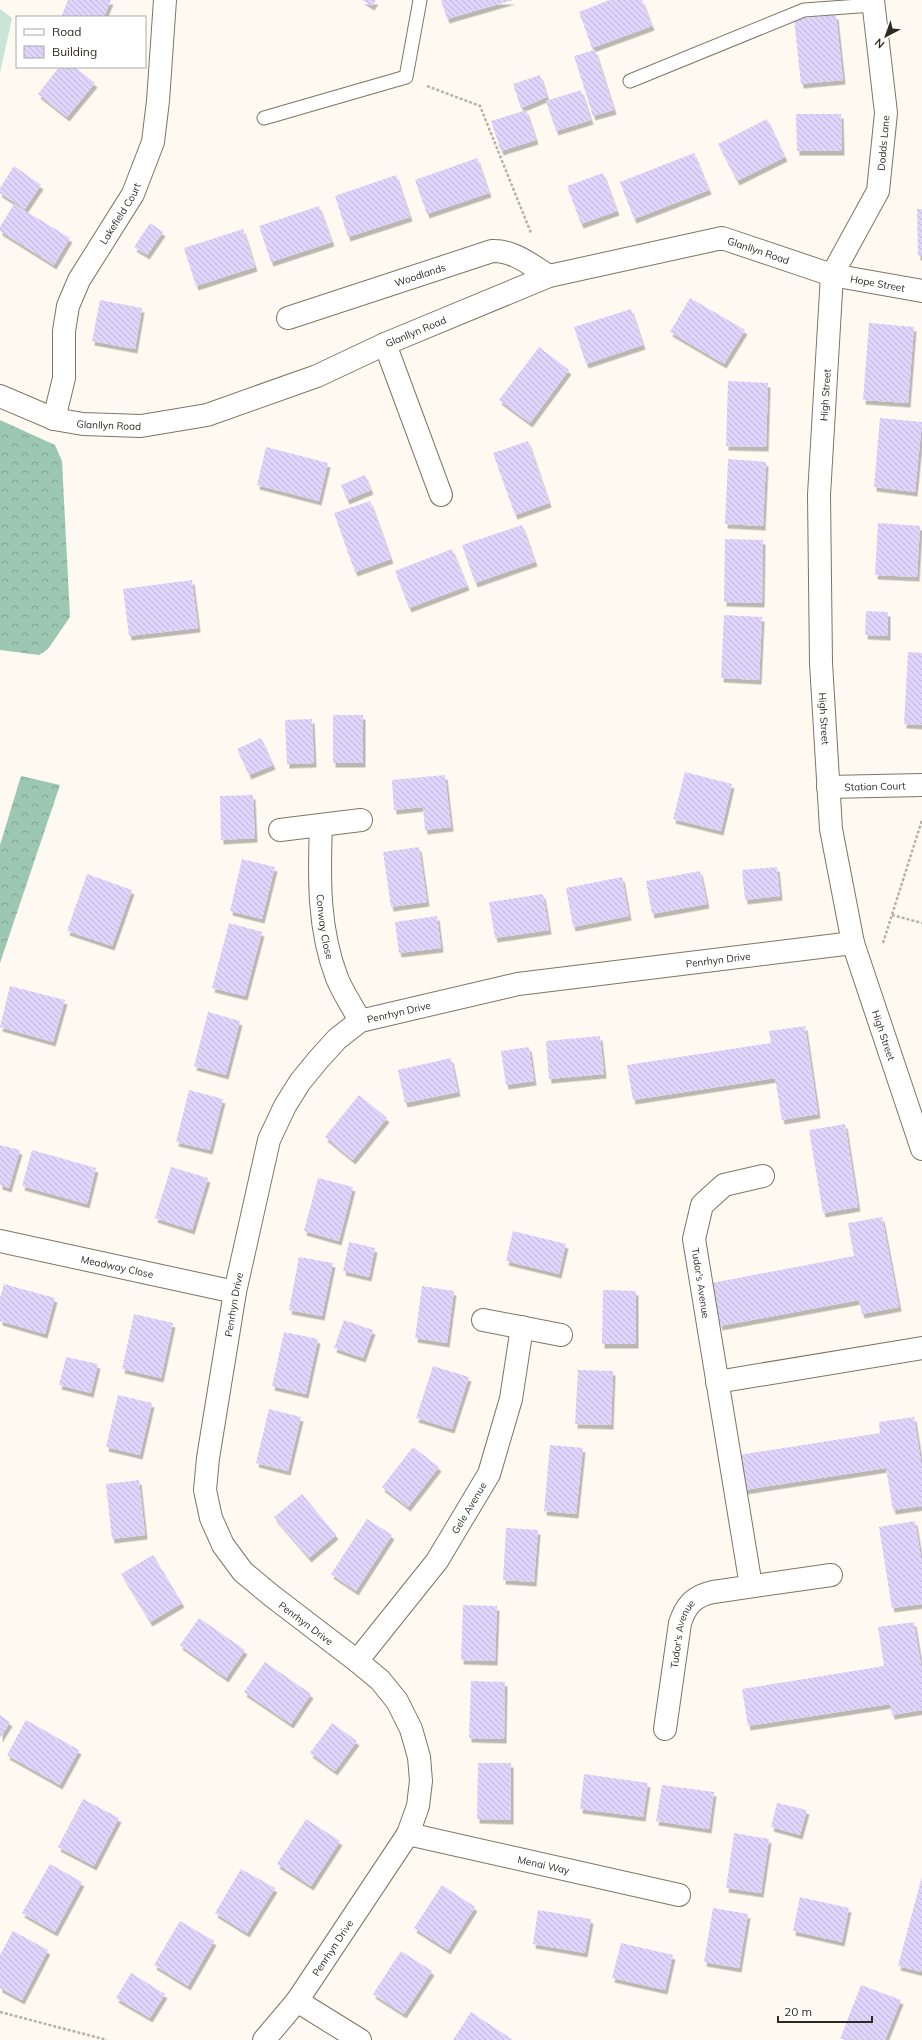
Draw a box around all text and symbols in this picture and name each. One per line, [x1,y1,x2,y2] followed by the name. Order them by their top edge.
[16,16,146,68] legend
[866,16,906,56] north arrow
[52,24,81,39] text: Road
[872,36,887,52] text: N
[52,44,97,59] text: Building
[875,115,892,171] street label: Dodds Lane
[97,181,144,247] street label: Lakefield Court
[726,234,791,267] street label: Glanllyn Road
[393,261,448,290] street label: Woodlands
[849,272,906,295] street label: Hope Street
[383,313,448,350] street label: Glanllyn Road
[817,368,834,422] street label: High Street
[75,417,141,433] street label: Glanllyn Road
[816,692,832,746] street label: High Street
[844,779,906,794] street label: Station Court
[314,894,336,961] street label: Conway Close
[685,950,751,970] street label: Penrhyn Drive
[366,999,432,1026] street label: Penrhyn Drive
[869,1009,898,1063] street label: High Street
[689,1247,712,1319] street label: Tudor's Avenue
[80,1253,155,1281] street label: Meadway Close
[222,1271,246,1338] street label: Penrhyn Drive
[449,1480,490,1536] street label: Gele Avenue
[668,1597,698,1669] street label: Tudor's Avenue
[276,1599,336,1648] street label: Penrhyn Drive
[516,1853,571,1877] street label: Menai Way
[309,1917,356,1979] street label: Penrhyn Drive
[778,1998,872,2024] scale bar
[784,2004,812,2019] text: 20 m

